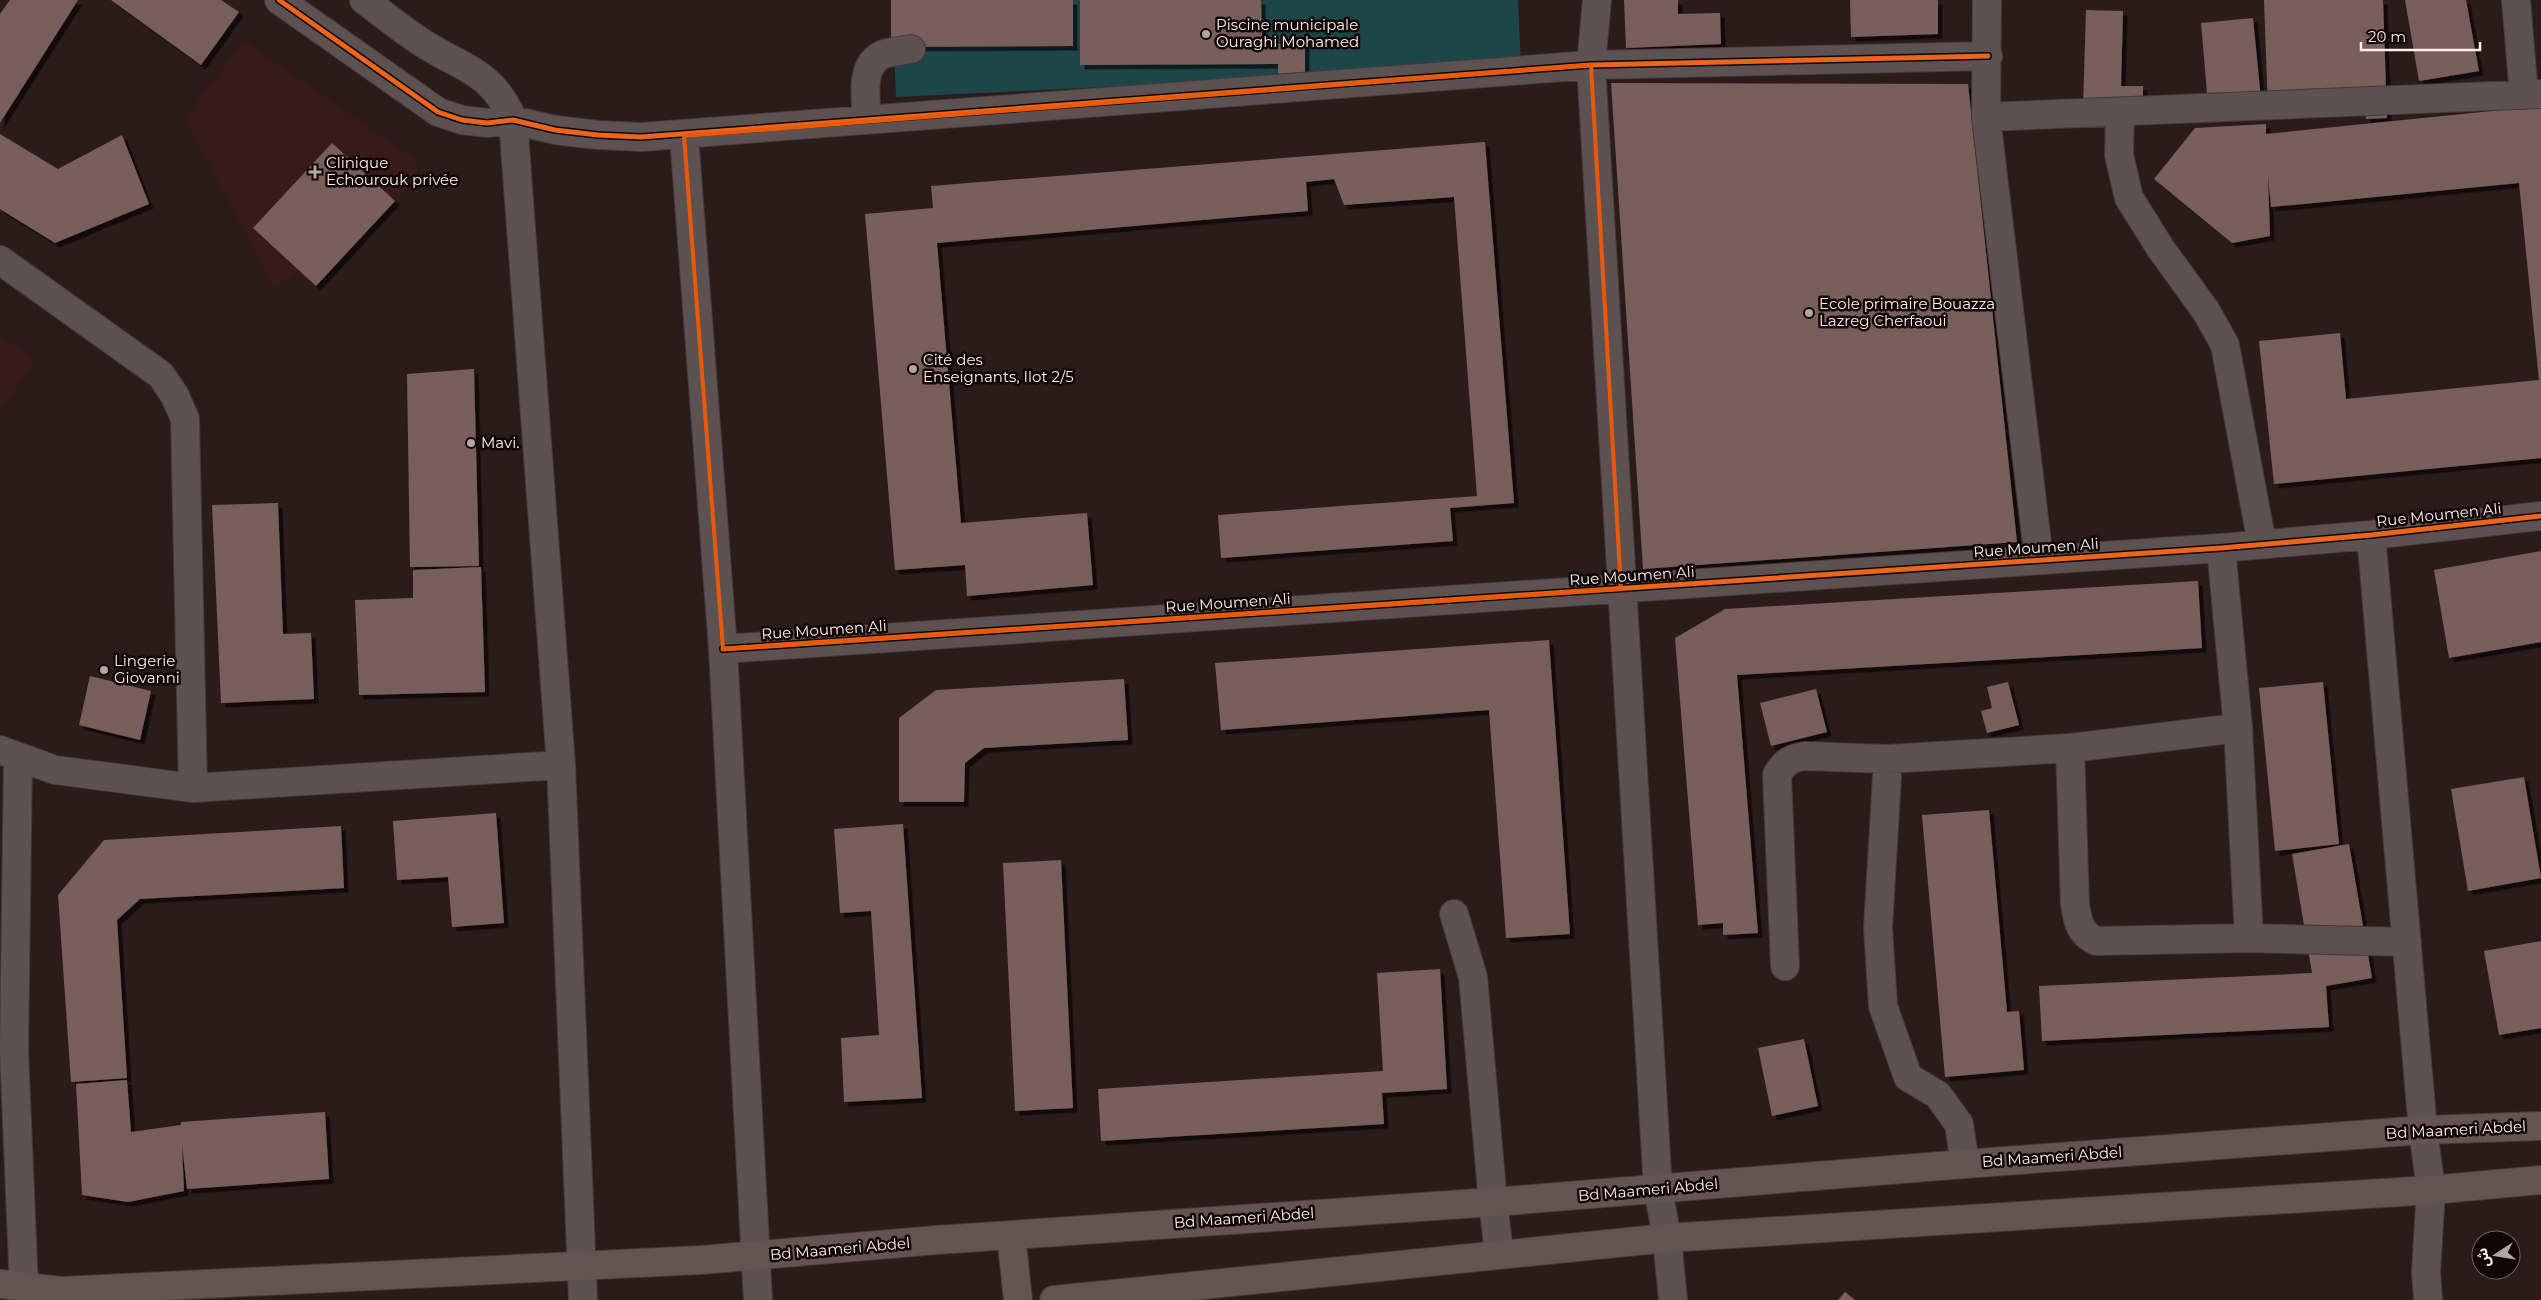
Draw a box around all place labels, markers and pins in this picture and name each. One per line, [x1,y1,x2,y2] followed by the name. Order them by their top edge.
[1216,15,1359,51] place label: Piscine municipale Ouraghi Mohamed
[1200,28,1212,40] marker: Piscine municipale Ouraghi Mohamed
[326,153,458,189] place label: Clinique Echourouk privée
[308,165,322,179] marker: Clinique Echourouk privée
[1819,294,1995,330] place label: Ecole primaire Bouazza Lazreg Cherfaoui
[1803,307,1815,319] marker: Ecole primaire Bouazza Lazreg Cherfaoui
[923,350,1074,386] place label: Cité des Enseignants, Ilot 2/5
[907,363,919,375] marker: Cité des Enseignants, Ilot 2/5
[481,433,519,452] place label: Mavi.
[465,437,477,449] marker: Mavi.
[114,651,180,687] place label: Lingerie Giovanni
[98,664,110,676] marker: Lingerie Giovanni

